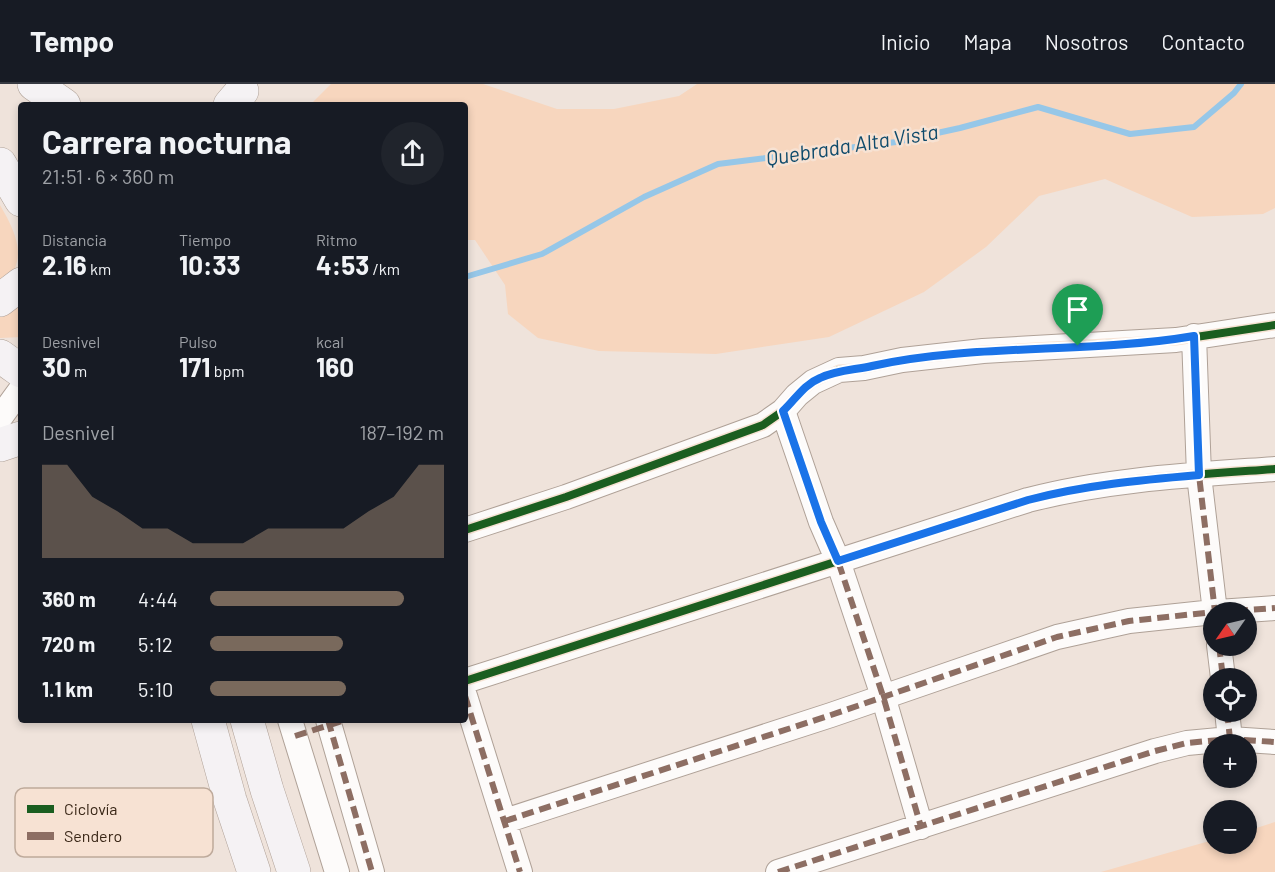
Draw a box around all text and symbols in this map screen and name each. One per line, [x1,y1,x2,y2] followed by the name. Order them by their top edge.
[30,24,114,58] text: Tempo
[881,29,931,54] text: Inicio
[964,29,1012,54] text: Mapa
[1045,29,1128,54] text: Nosotros
[1161,29,1245,54] text: Contacto
[764,118,940,170] water label: Quebrada Alta Vista
[42,121,291,161] text: Carrera nocturna
[381,122,444,185] button: share
[42,164,174,188] text: 21:51 · 6 × 360 m
[42,230,107,249] text: Distancia
[179,230,231,249] text: Tiempo
[316,230,358,249] text: Ritmo
[42,249,87,280] text: 2.16
[179,249,241,280] text: 10:33
[316,249,369,280] text: 4:53
[87,259,111,278] text: km
[369,259,400,278] text: /km
[1052,284,1103,346] pin
[1061,293,1094,326] icon: arrive
[42,332,100,351] text: Desnivel
[179,332,217,351] text: Pulso
[316,332,344,351] text: kcal
[42,351,71,382] text: 30
[179,351,211,382] text: 171
[316,351,354,382] text: 160
[71,361,87,380] text: m
[211,361,245,380] text: bpm
[42,420,115,444] text: Desnivel
[359,420,444,444] text: 187–192 m
[42,587,96,611] text: 360 m
[138,587,178,611] text: 4:44
[1203,602,1257,656] north arrow
[1203,602,1257,854] map controls
[42,632,95,656] text: 720 m
[138,632,173,656] text: 5:12
[1203,668,1257,722] button: locate
[42,677,93,701] text: 1.1 km
[138,677,173,701] text: 5:10
[1203,734,1257,788] button: +
[15,788,213,857] legend
[64,799,117,818] text: Ciclovía
[1203,800,1257,854] button: −
[64,826,122,845] text: Sendero

